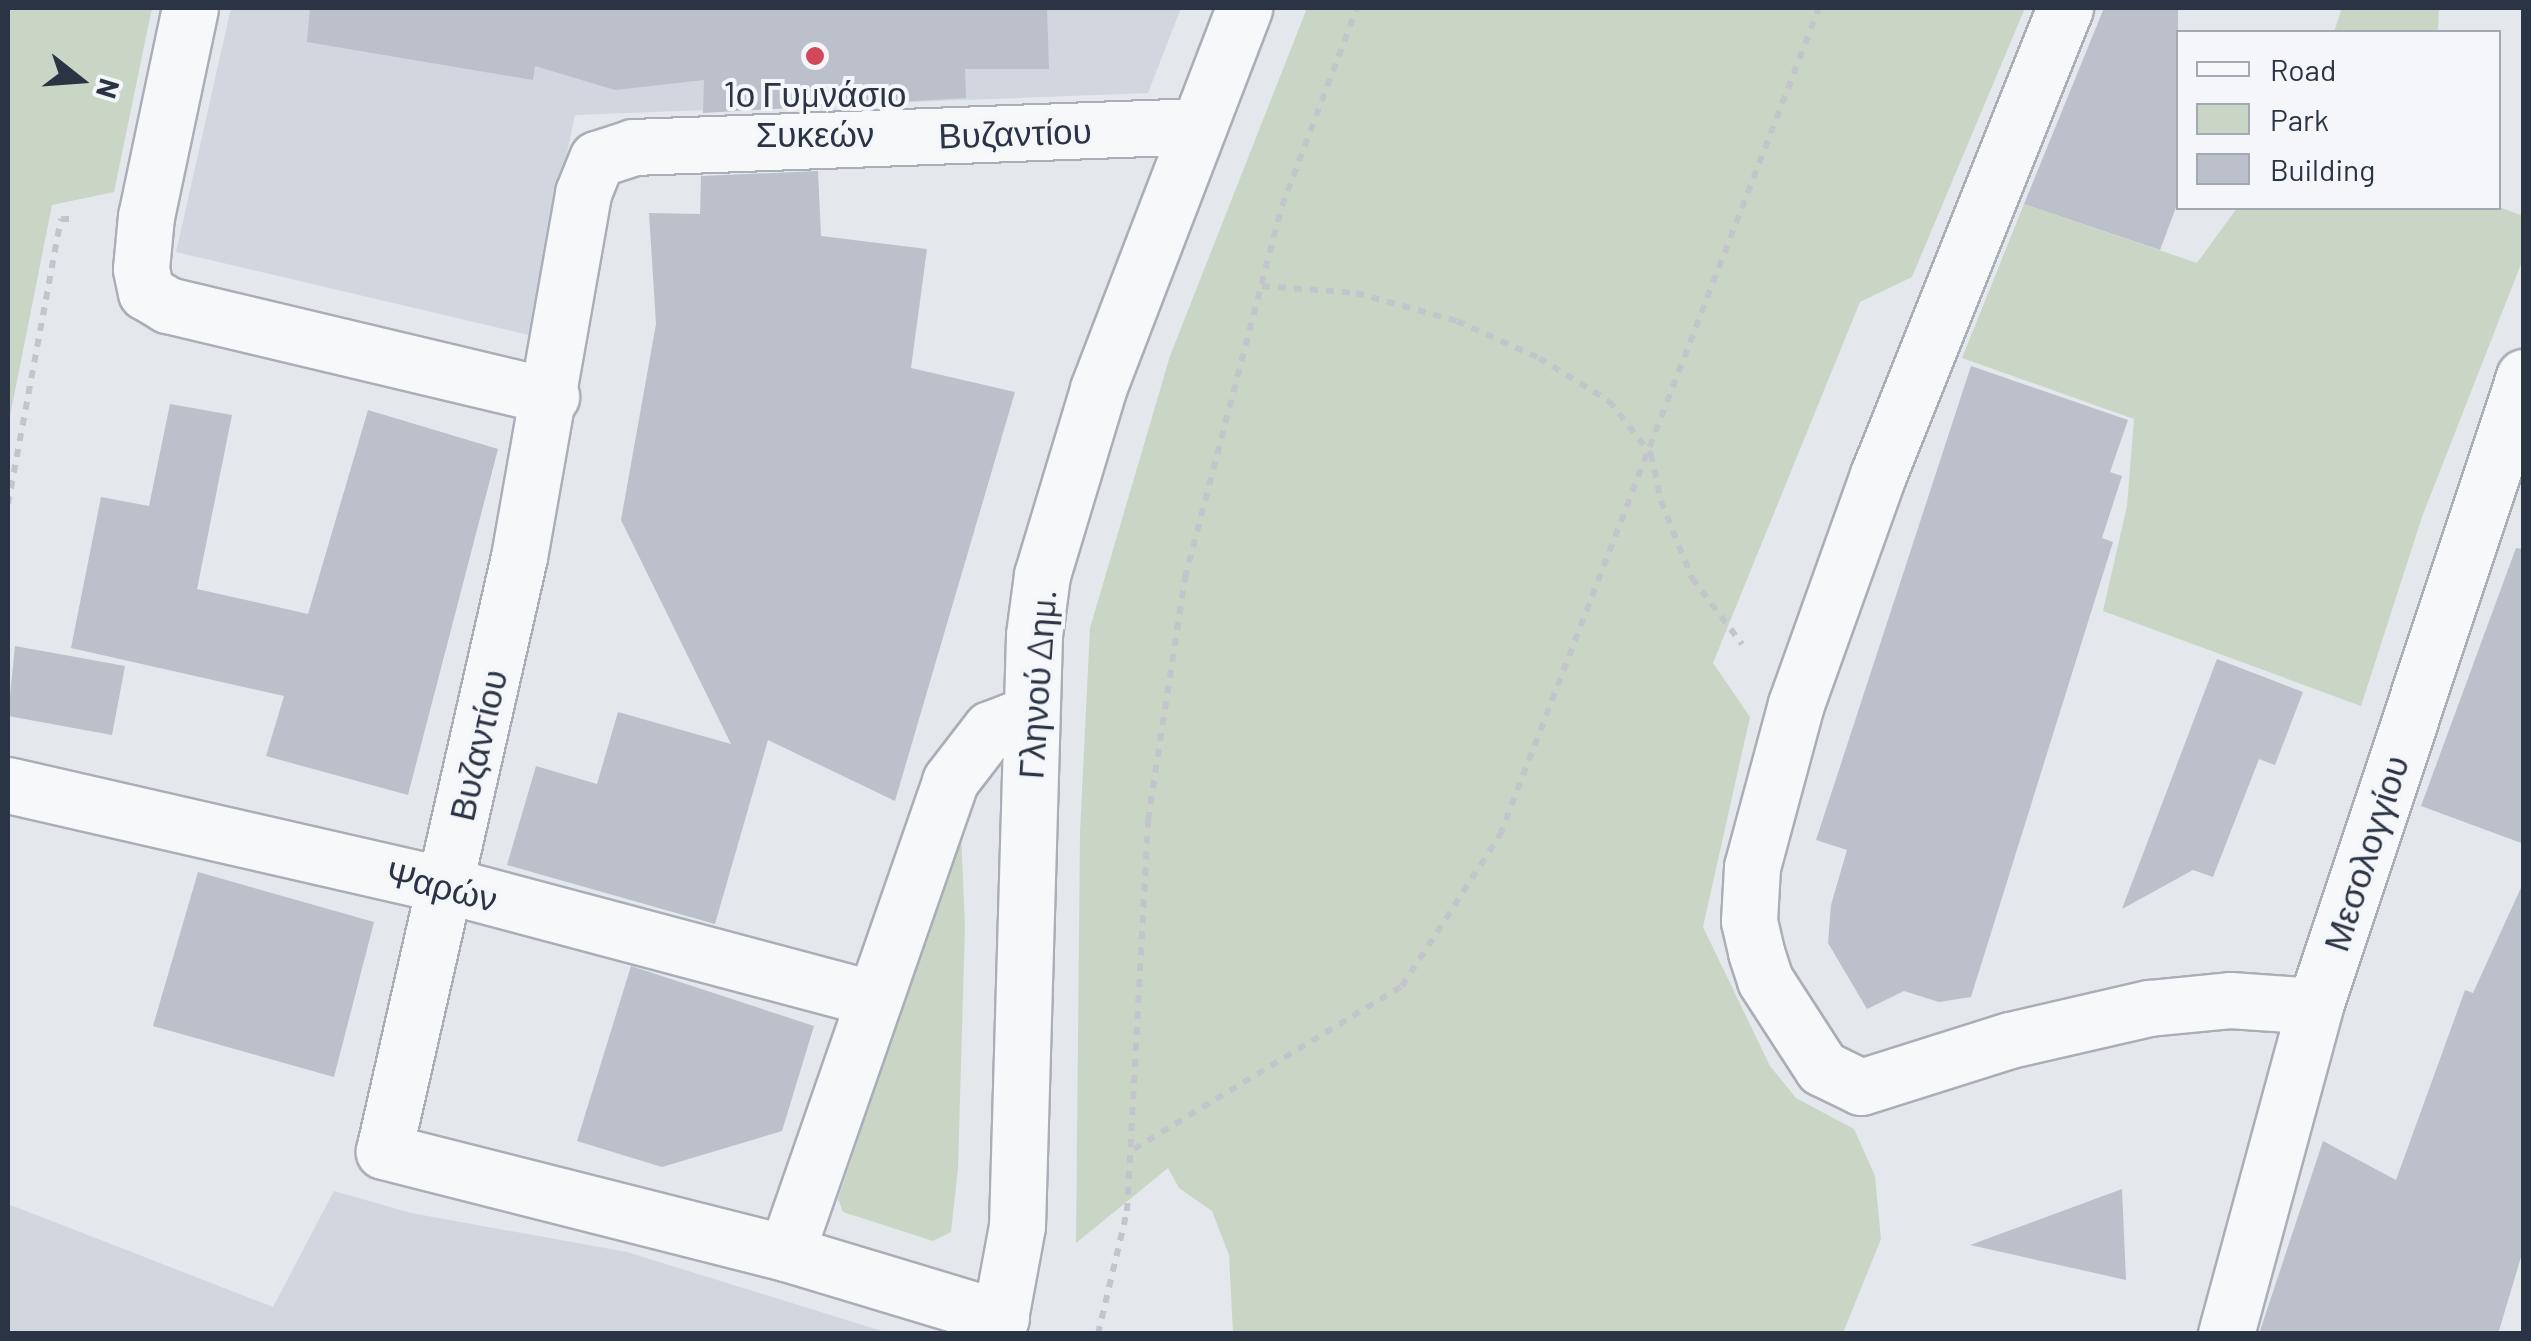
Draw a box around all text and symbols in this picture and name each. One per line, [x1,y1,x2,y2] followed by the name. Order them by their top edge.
[30,30,130,130] north arrow
[2176,30,2501,210] legend
[804,45,826,67] marker: 1ο Γυμνάσιο Συκεών
[2270,51,2336,87] text: Road
[724,72,906,154] place label: 1ο Γυμνάσιο Συκεών
[90,75,128,103] text: N
[2270,101,2329,137] text: Park
[938,108,1092,156] street label: Βυζαντίου
[2270,151,2375,187] text: Building
[1008,588,1064,780] street label: Γληνού Δημ.
[439,665,515,825] street label: Βυζαντίου
[2314,750,2416,956] street label: Μεσολογγίου
[382,851,502,919] street label: Ψαρών

